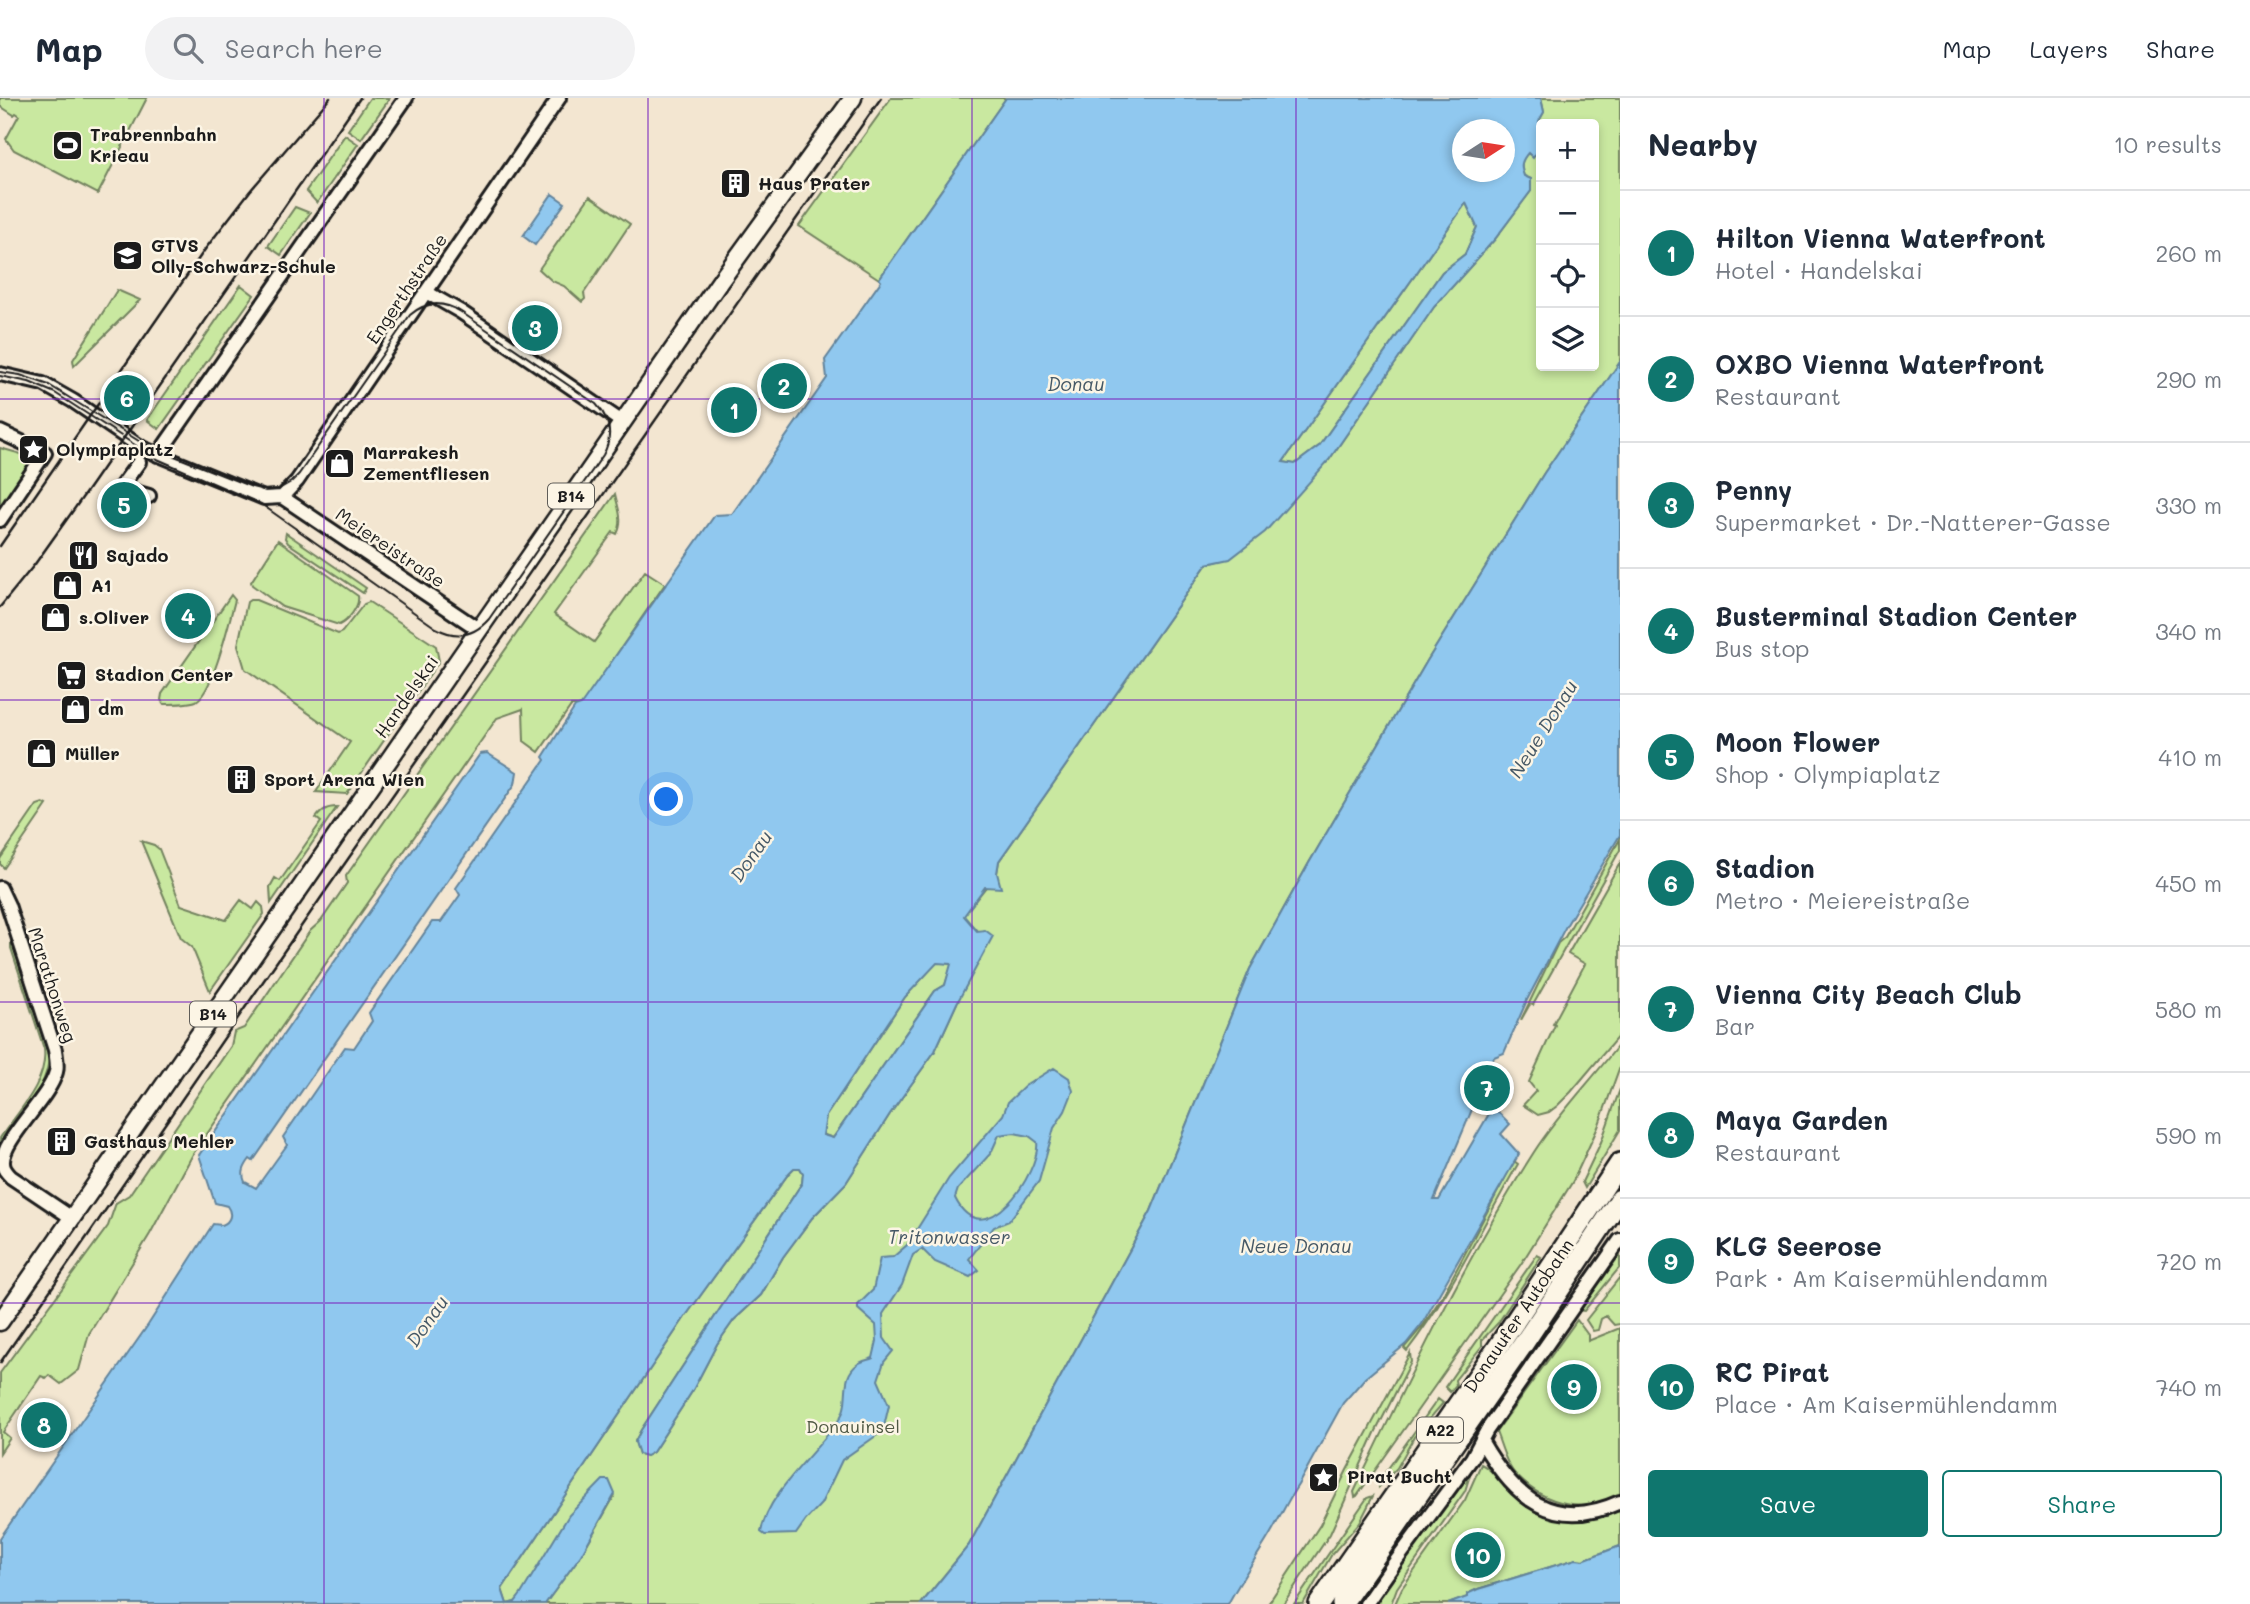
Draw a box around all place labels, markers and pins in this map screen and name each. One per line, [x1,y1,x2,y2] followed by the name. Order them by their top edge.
[90,122,217,167] place label: Trabrennbahn Krieau
[50,128,84,162] sports icon: Trabrennbahn Krieau
[718,167,752,201] building icon: Haus Prater
[758,171,870,195] place label: Haus Prater
[151,233,336,278] place label: GTVS Olly-Schwarz-Schule
[111,239,145,273] school or university icon: GTVS Olly-Schwarz-Schule
[512,302,558,354] pin: 3
[761,360,807,412] pin: 2
[104,372,150,424] pin: 6
[711,384,757,436] pin: 1
[16,433,50,467] place icon: Olympiaplatz
[56,437,173,461] place label: Olympiaplatz
[363,440,489,485] place label: Marrakesh Zementfliesen
[323,446,357,480] shop icon: Marrakesh Zementfliesen
[101,479,147,531] pin: 5
[66,539,100,573] restaurant icon: Sajado
[106,543,169,567] place label: Sajado
[51,569,85,603] shop icon: A1
[91,573,112,597] place label: A1
[165,590,211,642] pin: 4
[39,601,73,635] shop icon: s.Oliver
[79,605,149,629] place label: s.Oliver
[55,658,89,692] supermarket icon: Stadion Center
[95,662,233,686] place label: Stadion Center
[58,692,92,726] shop icon: dm
[98,696,124,720] place label: dm
[25,737,59,771] shop icon: Müller
[65,741,120,765] place label: Müller
[224,763,258,797] building icon: Sport Arena Wien
[264,767,424,791] place label: Sport Arena Wien
[1464,1062,1510,1114] pin: 7
[44,1125,78,1159] building icon: Gasthaus Mehler
[84,1129,234,1153] place label: Gasthaus Mehler
[1551,1361,1597,1413] pin: 9
[21,1399,67,1451] pin: 8
[1307,1460,1341,1494] place icon: Pirat Bucht
[1347,1464,1452,1488] place label: Pirat Bucht
[1455,1529,1501,1581] pin: 10

